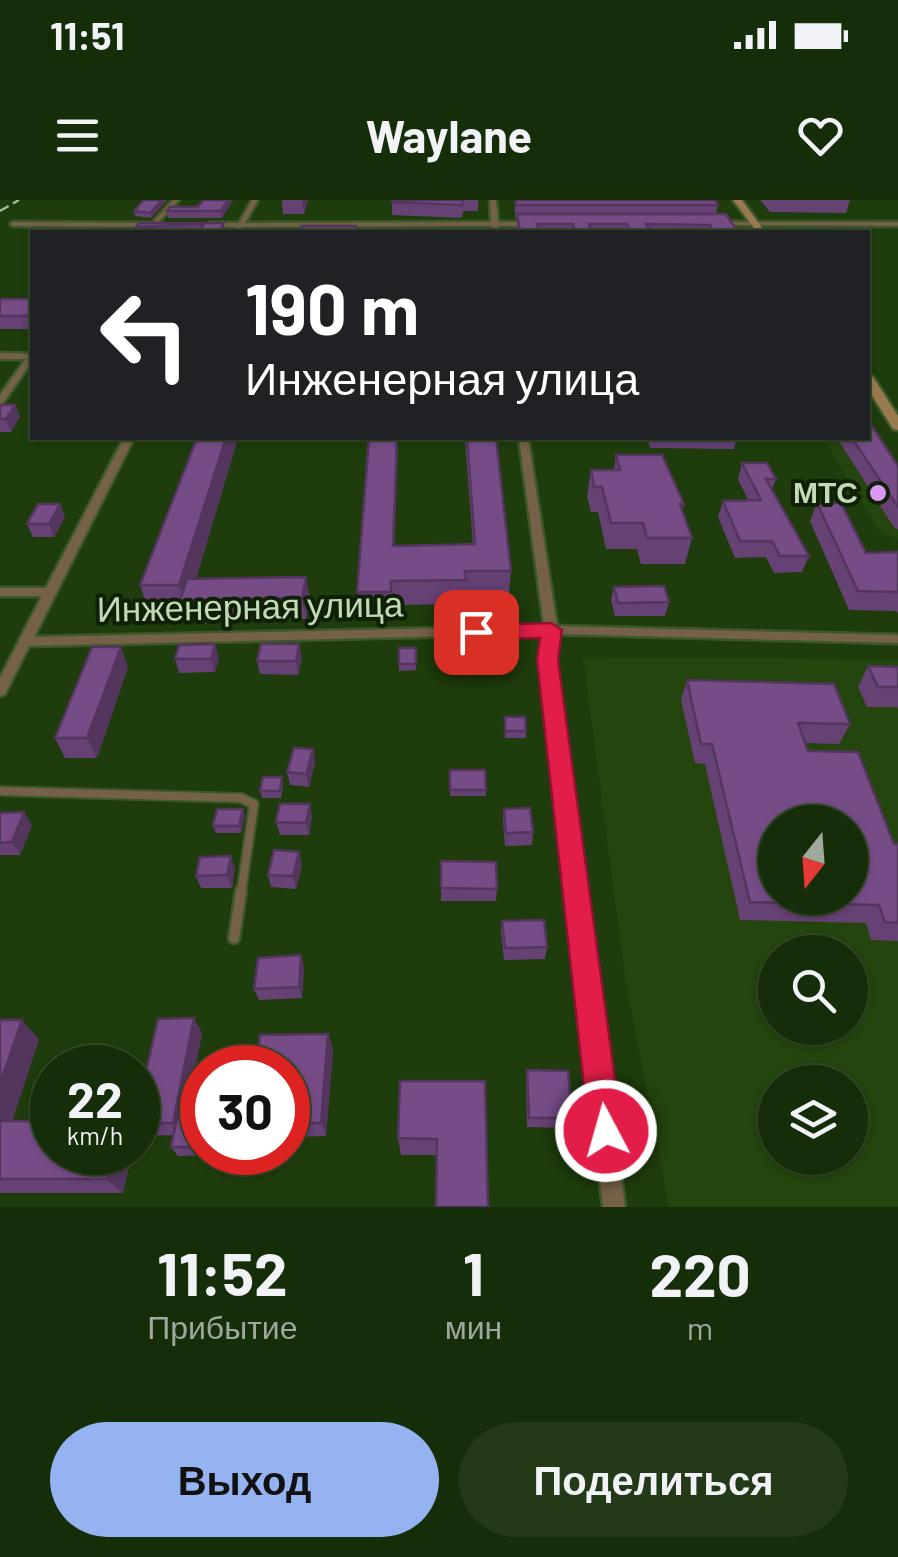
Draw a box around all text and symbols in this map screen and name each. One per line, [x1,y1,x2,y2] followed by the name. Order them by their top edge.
[50,12,125,58] text: 11:51
[50,108,105,163] icon: menu
[366,108,532,162] text: Waylane
[793,108,848,163] icon: heart
[245,265,419,349] text: 190 m
[80,270,210,400] icon: left
[245,350,639,404] text: Инженерная улица
[793,473,858,509] place label: МТС
[867,482,889,504] marker: МТС
[96,581,404,629] street label: Инженерная улица
[434,590,519,675] pin
[449,605,504,660] icon: arrive
[758,805,868,915] north arrow
[758,805,868,1175] map controls
[758,935,868,1045] button: search
[180,1045,310,1175] speed limit sign: 30
[758,1065,868,1175] button: layers
[67,1068,123,1128] text: 22
[554,1079,658,1183] position arrow
[67,1120,123,1150] text: km/h
[157,1236,288,1308] text: 11:52
[463,1236,484,1308] text: 1
[649,1237,751,1309] text: 220
[147,1307,298,1345] text: Прибытие
[445,1307,502,1345] text: мин
[687,1308,713,1346] text: m
[50,1422,439,1537] button: Выход
[459,1422,848,1537] button: Поделиться

